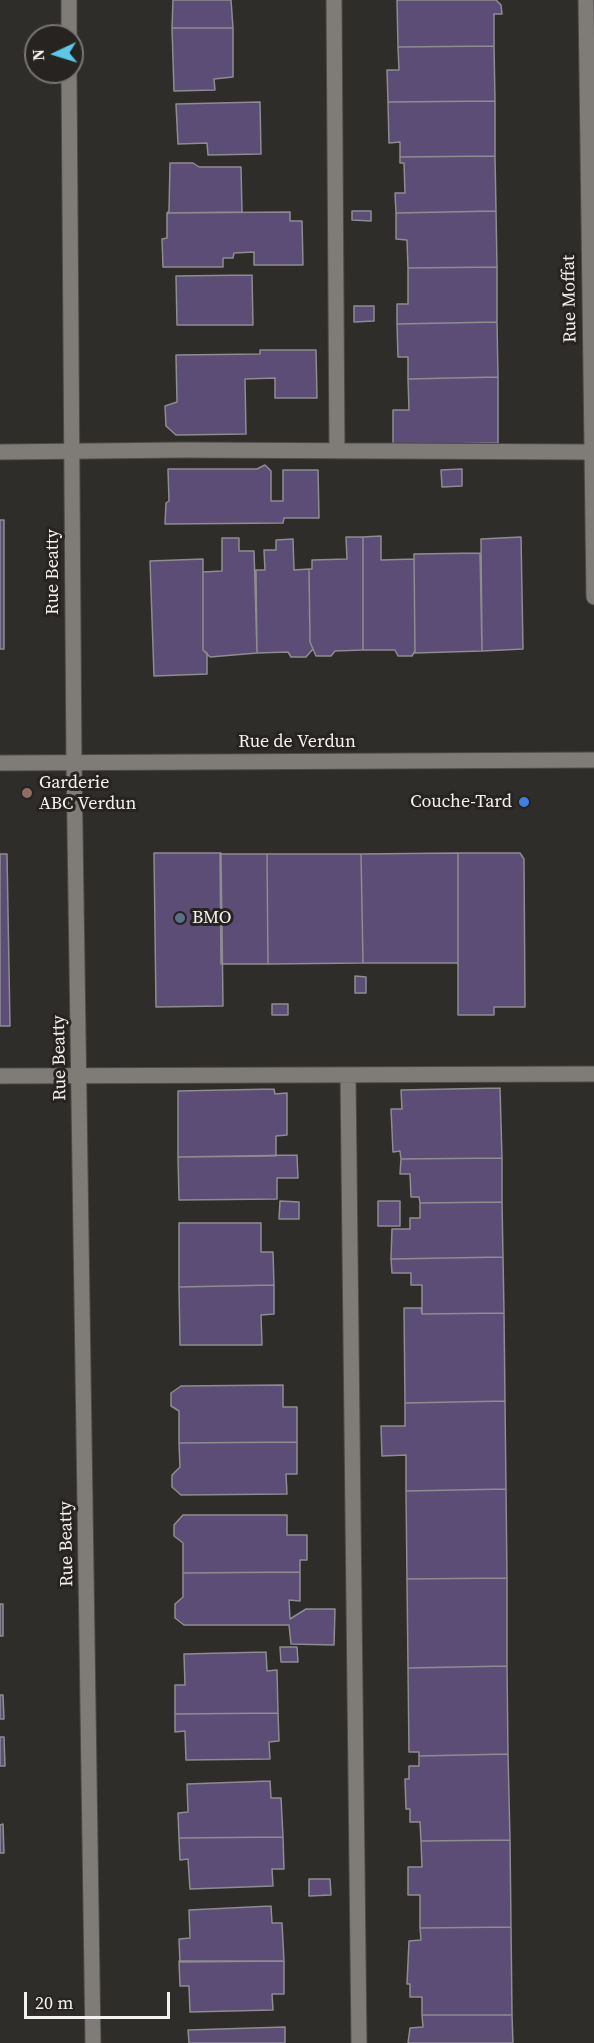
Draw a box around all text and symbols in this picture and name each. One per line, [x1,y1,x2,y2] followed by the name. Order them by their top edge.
[24,24,84,84] north arrow
[27,49,49,62] text: N
[558,255,582,343] street label: Rue Moffat
[42,529,64,615] street label: Rue Beatty
[238,731,356,753] street label: Rue de Verdun
[39,772,136,814] place label: Garderie ABC Verdun
[20,786,34,800] marker: Garderie ABC Verdun
[410,791,512,813] place label: Couche-Tard
[517,795,531,809] marker: Couche-Tard
[192,907,231,929] place label: BMO
[173,911,187,925] marker: BMO
[48,1015,72,1101] street label: Rue Beatty
[55,1501,79,1587] street label: Rue Beatty
[27,1980,172,2018] scale bar
[35,1990,73,2015] text: 20 m

